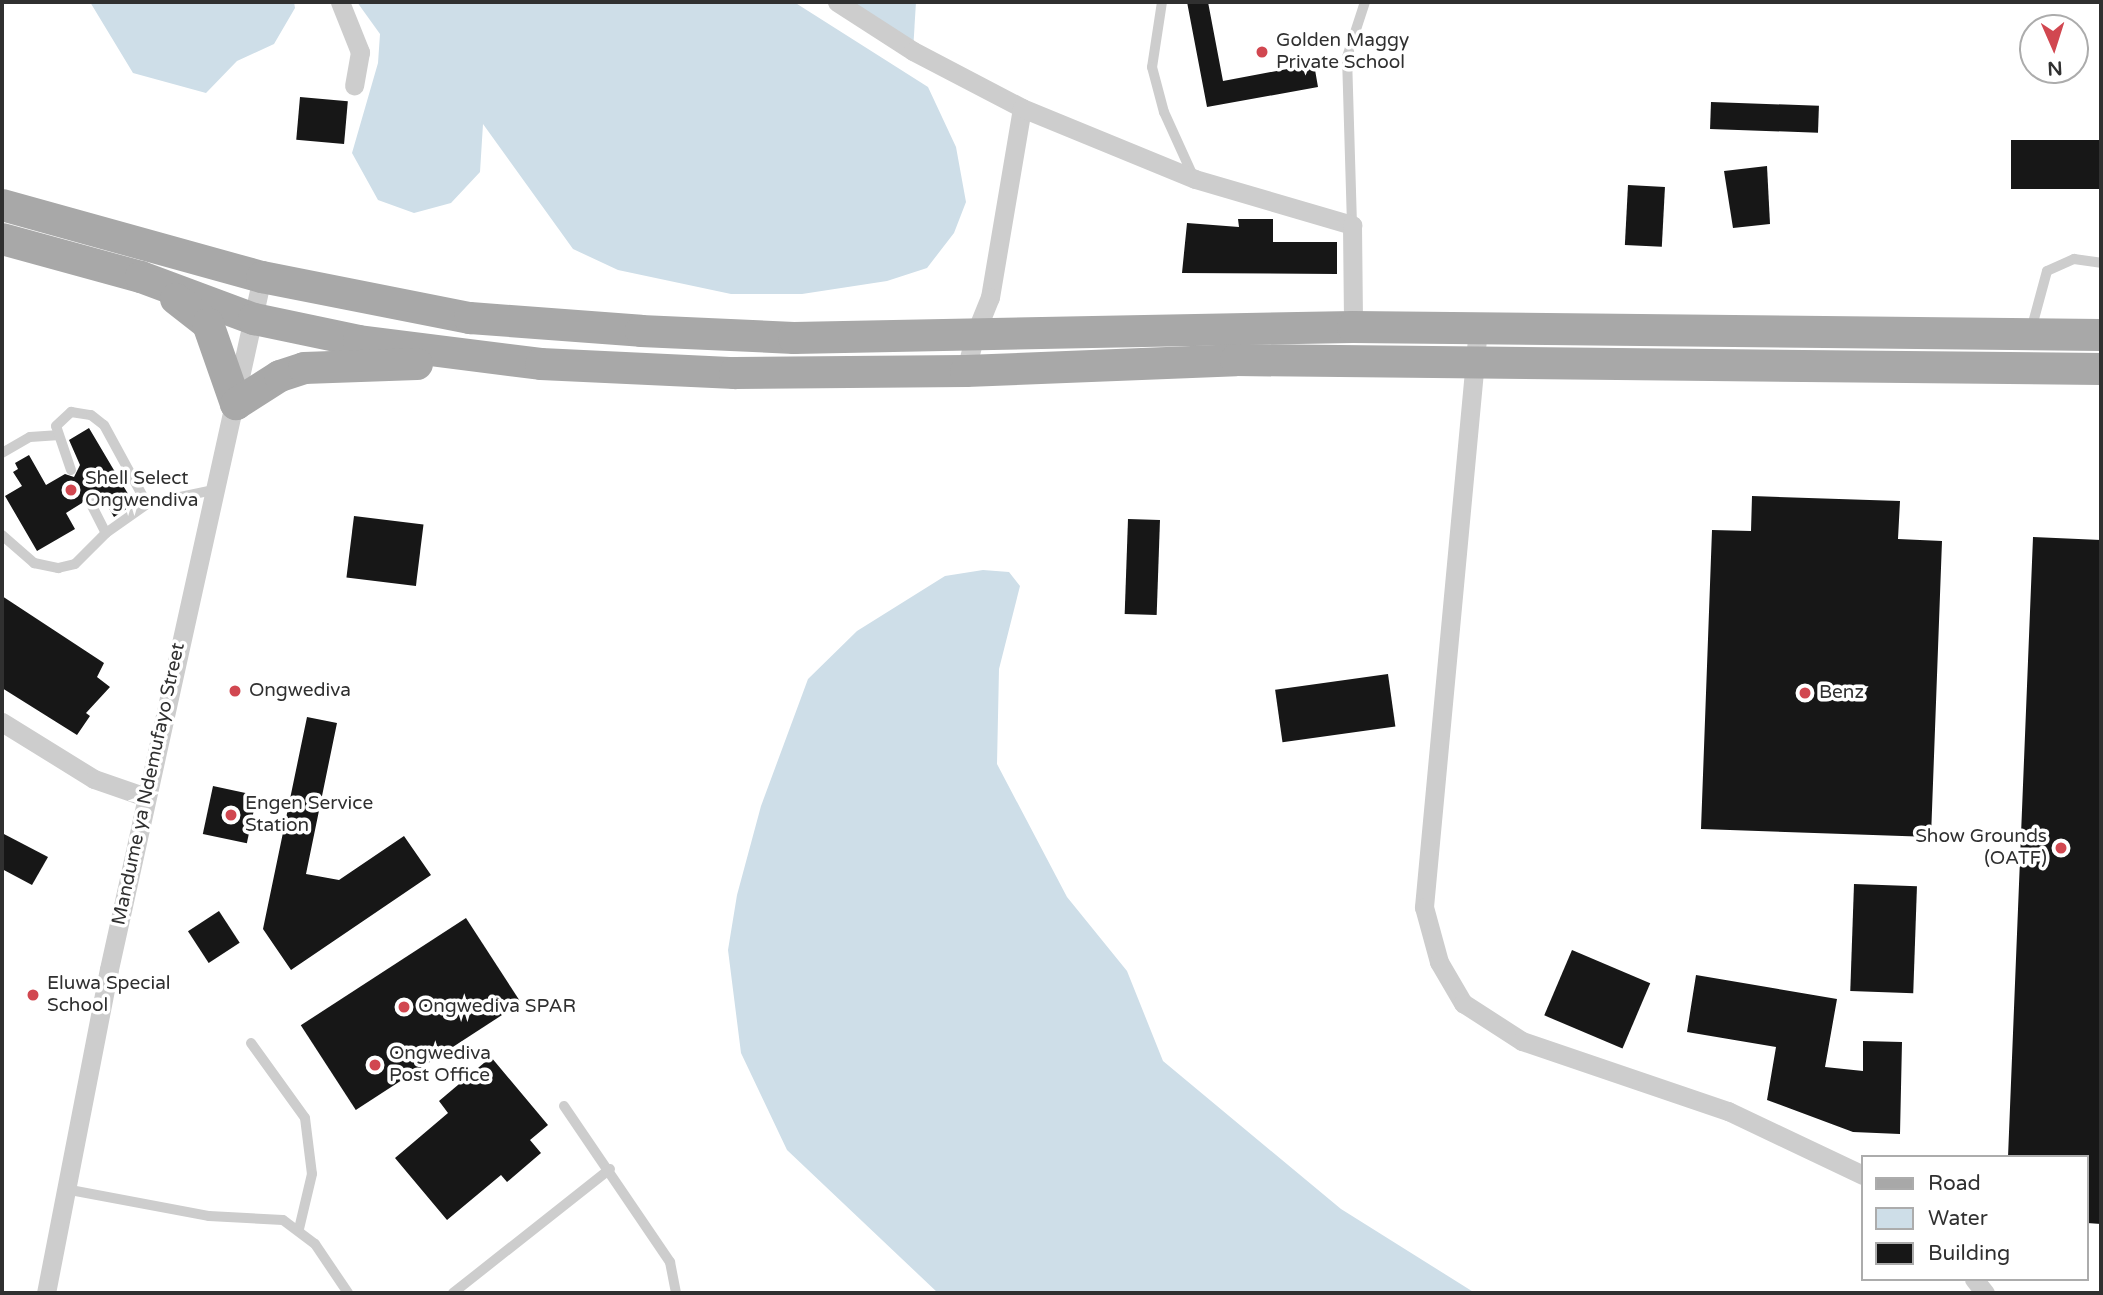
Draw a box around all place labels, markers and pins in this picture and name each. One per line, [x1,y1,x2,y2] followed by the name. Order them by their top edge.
[1276,30,1409,74] place label: Golden Maggy Private School
[1254,44,1270,60] marker: Golden Maggy Private School
[85,468,198,512] place label: Shell Select Ongwendiva
[63,482,79,498] marker: Shell Select Ongwendiva
[249,680,351,702] place label: Ongwediva
[1819,682,1864,704] place label: Benz
[227,683,243,699] marker: Ongwediva
[1797,685,1813,701] marker: Benz
[245,793,373,837] place label: Engen Service Station
[223,807,239,823] marker: Engen Service Station
[1915,826,2047,870] place label: Show Grounds (OATF)
[2053,840,2069,856] marker: Show Grounds (OATF)
[47,973,171,1017] place label: Eluwa Special School
[25,987,41,1003] marker: Eluwa Special School
[418,996,576,1018] place label: Ongwediva SPAR
[396,999,412,1015] marker: Ongwediva SPAR
[389,1043,491,1087] place label: Ongwediva Post Office
[367,1057,383,1073] marker: Ongwediva Post Office

